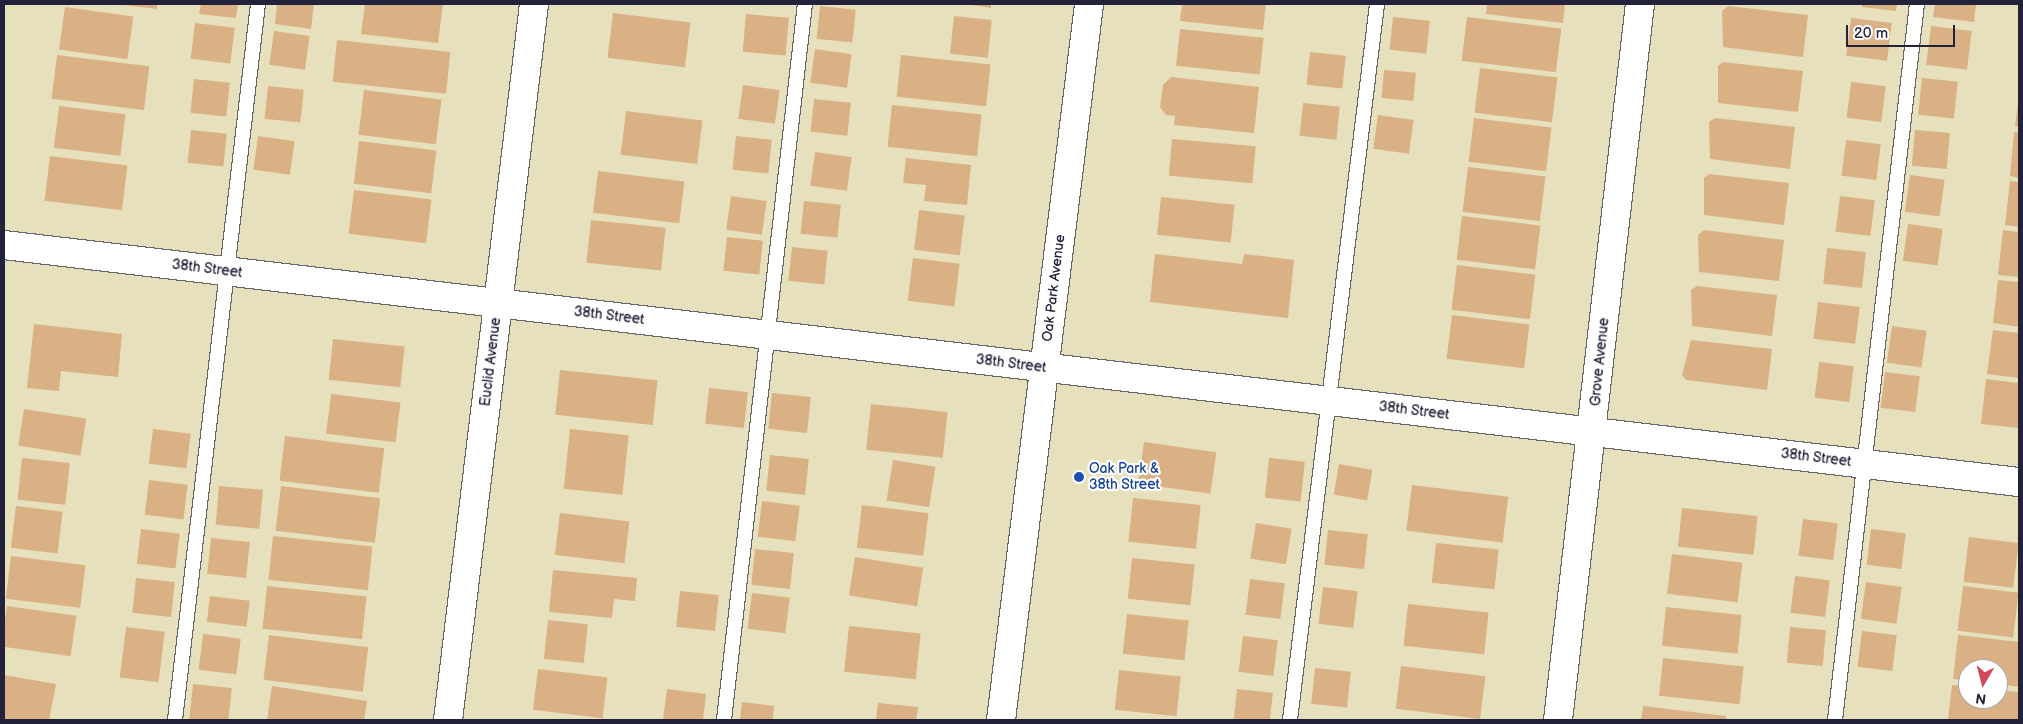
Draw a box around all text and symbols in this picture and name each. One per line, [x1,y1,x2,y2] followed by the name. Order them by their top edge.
[1848,15,1957,47] scale bar
[1854,24,1888,43] text: 20 m
[1039,233,1069,343] street label: Oak Park Avenue
[171,256,243,282] street label: 38th Street
[573,303,645,329] street label: 38th Street
[477,317,505,407] street label: Euclid Avenue
[1587,317,1613,407] street label: Grove Avenue
[975,351,1047,377] street label: 38th Street
[1378,398,1450,424] street label: 38th Street
[1780,445,1852,471] street label: 38th Street
[1089,461,1160,494] place label: Oak Park & 38th Street
[1073,471,1085,483] marker: Oak Park & 38th Street
[1958,659,2008,709] north arrow
[1975,689,1987,708] text: N

